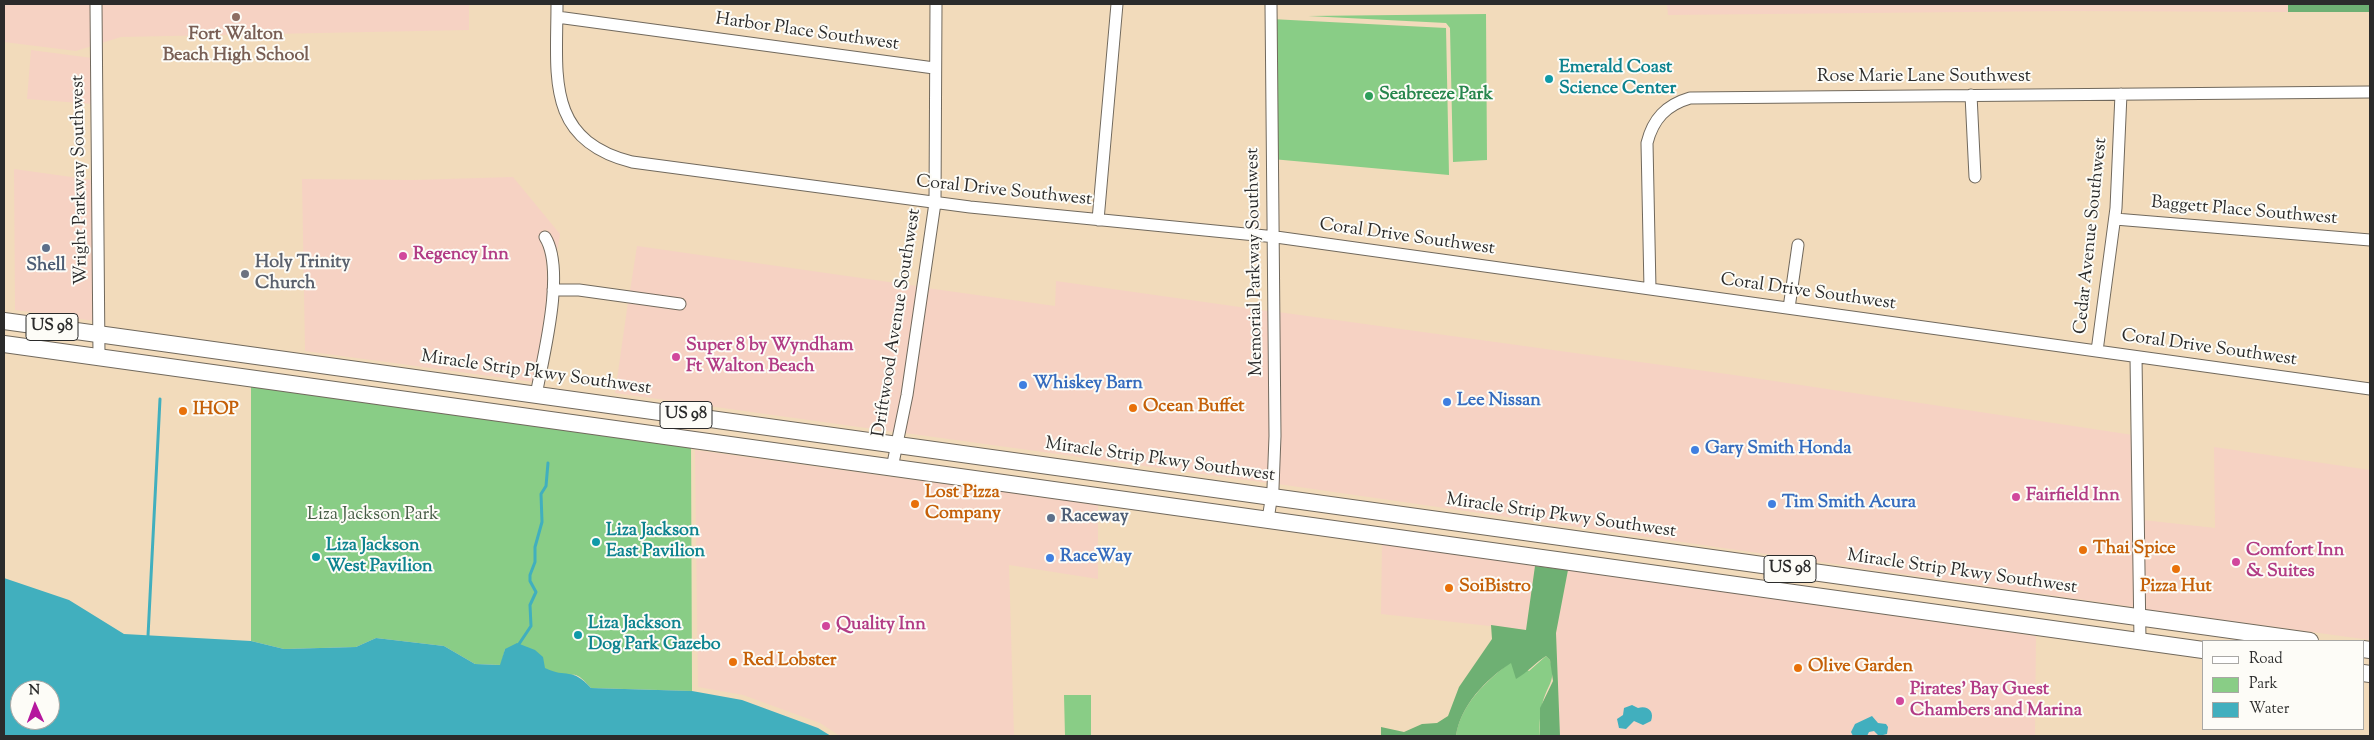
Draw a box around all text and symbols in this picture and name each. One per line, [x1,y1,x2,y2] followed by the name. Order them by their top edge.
[714,9,900,57] street label: Harbor Place Southwest
[230,11,242,23] marker: Fort Walton Beach High School
[163,25,309,68] place label: Fort Walton Beach High School
[1559,58,1676,100] place label: Emerald Coast Science Center
[1817,67,2031,89] street label: Rose Marie Lane Southwest
[1543,73,1555,85] marker: Emerald Coast Science Center
[68,75,94,285] street label: Wright Parkway Southwest
[1379,85,1493,107] place label: Seabreeze Park
[1363,90,1375,102] marker: Seabreeze Park
[2071,137,2113,335] street label: Cedar Avenue Southwest
[1243,148,1269,376] street label: Memorial Parkway Southwest
[915,172,1093,212] street label: Coral Drive Southwest
[2150,193,2338,231] street label: Baggett Place Southwest
[869,207,927,439] street label: Driftwood Avenue Southwest
[1318,215,1496,261] street label: Coral Drive Southwest
[40,242,52,254] marker: Shell
[413,245,509,267] place label: Regency Inn
[397,250,409,262] marker: Regency Inn
[255,253,350,296] place label: Holy Trinity Church
[26,256,66,278] place label: Shell
[239,268,251,280] marker: Holy Trinity Church
[1719,270,1897,316] street label: Coral Drive Southwest
[26,314,78,341] road number: US 98
[2120,326,2298,372] street label: Coral Drive Southwest
[686,336,853,378] place label: Super 8 by Wyndham Ft Walton Beach
[420,347,652,401] street label: Miracle Strip Pkwy Southwest
[670,351,682,363] marker: Super 8 by Wyndham Ft Walton Beach
[1033,374,1143,396] place label: Whiskey Barn
[1017,379,1029,391] marker: Whiskey Barn
[1457,391,1541,413] place label: Lee Nissan
[1441,396,1453,408] marker: Lee Nissan
[1143,397,1244,419] place label: Ocean Buffet
[193,400,239,422] place label: IHOP
[660,402,712,428] road number: US 98
[1127,402,1139,414] marker: Ocean Buffet
[177,405,189,417] marker: IHOP
[1044,434,1276,488] street label: Miracle Strip Pkwy Southwest
[1705,439,1852,461] place label: Gary Smith Honda
[1689,444,1701,456] marker: Gary Smith Honda
[925,483,1001,526] place label: Lost Pizza Company
[2026,486,2120,508] place label: Fairfield Inn
[1445,490,1677,544] street label: Miracle Strip Pkwy Southwest
[2010,491,2022,503] marker: Fairfield Inn
[1782,493,1916,515] place label: Tim Smith Acura
[909,498,921,510] marker: Lost Pizza Company
[1766,498,1778,510] marker: Tim Smith Acura
[307,505,439,527] park label: Liza Jackson Park
[1061,507,1129,529] place label: Raceway
[1045,512,1057,524] marker: Raceway
[606,521,705,564] place label: Liza Jackson East Pavilion
[326,536,433,578] place label: Liza Jackson West Pavilion
[590,536,602,548] marker: Liza Jackson East Pavilion
[2093,539,2176,561] place label: Thai Spice
[2246,541,2344,584] place label: Comfort Inn & Suites
[2077,544,2089,556] marker: Thai Spice
[1846,546,2078,600] street label: Miracle Strip Pkwy Southwest
[1060,547,1132,569] place label: RaceWay
[310,551,322,563] marker: Liza Jackson West Pavilion
[1044,552,1056,564] marker: RaceWay
[1764,556,1816,582] road number: US 98
[2230,556,2242,568] marker: Comfort Inn & Suites
[2170,563,2182,575] marker: Pizza Hut
[1459,577,1531,599] place label: SoiBistro
[2140,577,2212,599] place label: Pizza Hut
[1443,582,1455,594] marker: SoiBistro
[588,614,721,656] place label: Liza Jackson Dog Park Gazebo
[836,615,926,637] place label: Quality Inn
[820,620,832,632] marker: Quality Inn
[572,629,584,641] marker: Liza Jackson Dog Park Gazebo
[2202,640,2364,730] legend
[2249,649,2283,670] text: Road
[743,651,837,673] place label: Red Lobster
[727,656,739,668] marker: Red Lobster
[1808,657,1913,679] place label: Olive Garden
[1792,662,1804,674] marker: Olive Garden
[2249,674,2278,695] text: Park
[10,680,60,730] north arrow
[1910,680,2082,722] place label: Pirates' Bay Guest Chambers and Marina
[29,681,40,701] text: N
[1894,695,1906,707] marker: Pirates' Bay Guest Chambers and Marina
[2249,699,2289,720] text: Water

